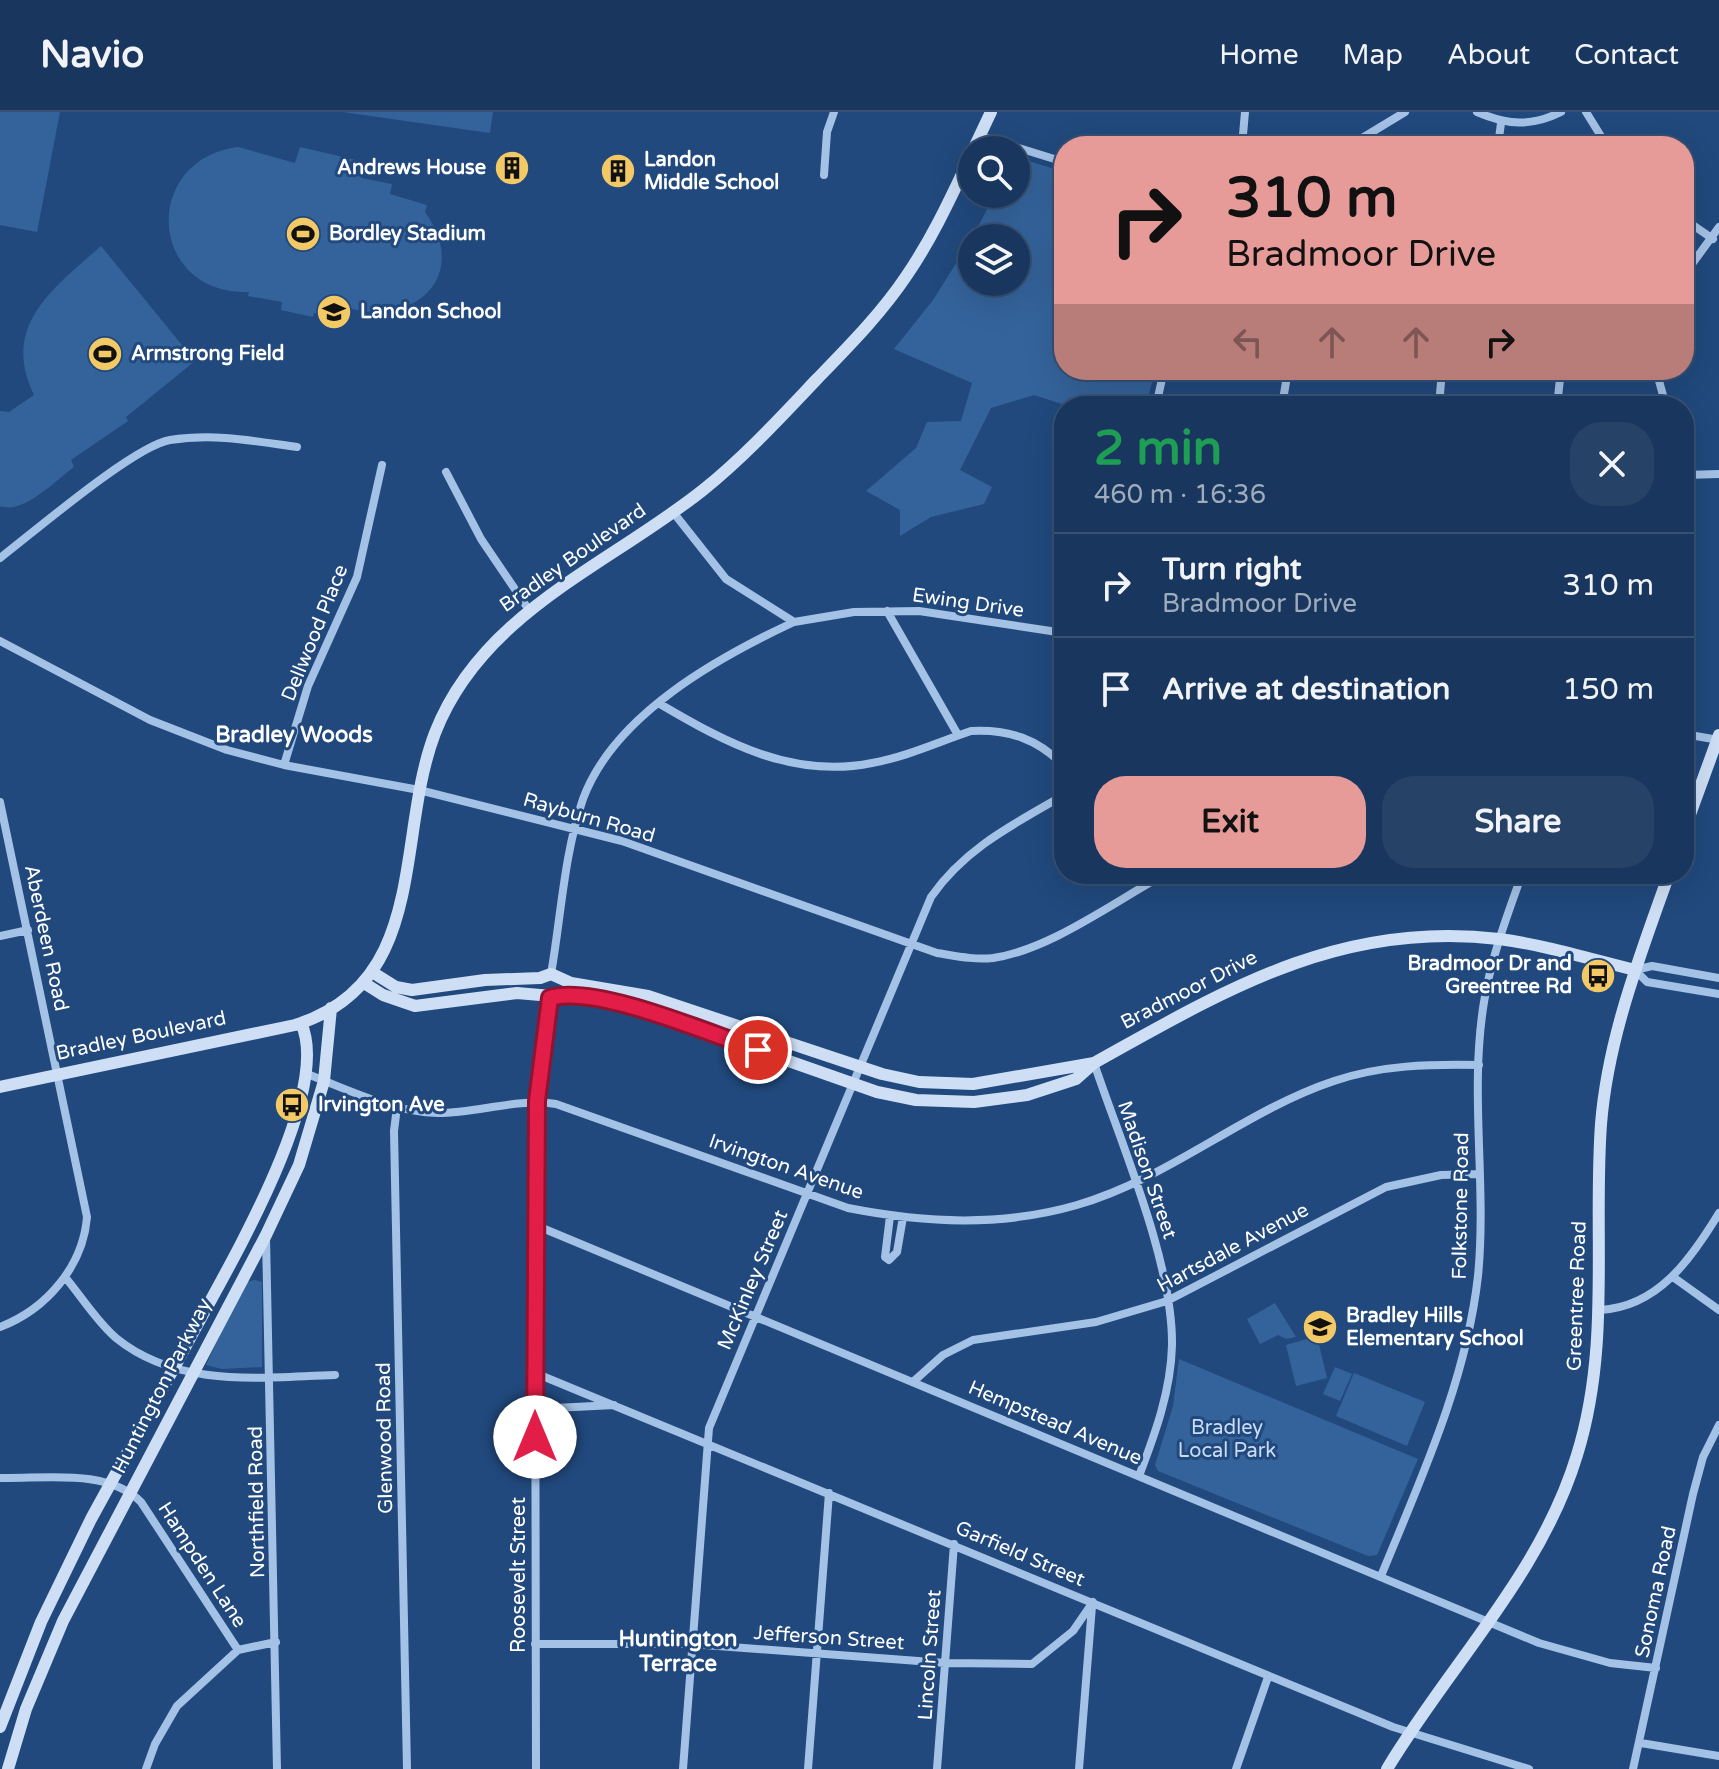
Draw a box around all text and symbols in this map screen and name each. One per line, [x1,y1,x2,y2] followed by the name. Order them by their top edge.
[40,32,144,78] text: Navio
[1219,38,1299,72] text: Home
[1343,38,1403,72] text: Map
[1447,38,1530,72] text: About
[1574,38,1679,72] text: Contact
[958,136,1030,296] map controls
[958,136,1030,208] button: search
[644,148,779,195] place label: Landon Middle School
[493,149,531,187] building icon: Andrews House
[599,152,637,190] building icon: Landon Middle School
[337,156,486,180] place label: Andrews House
[1226,165,1397,232] text: 310 m
[1094,168,1198,272] icon: right
[284,215,322,253] sports icon: Bordley Stadium
[329,222,486,246] place label: Bordley Stadium
[958,224,1030,296] button: layers
[1226,233,1496,276] text: Bradmoor Drive
[315,293,353,331] school or university icon: Landon School
[360,300,502,324] place label: Landon School
[1226,320,1270,364] icon: left
[1310,320,1354,364] icon: ahead
[1394,320,1438,364] icon: ahead
[1478,320,1522,364] icon: right
[86,335,124,373] sports icon: Armstrong Field
[131,342,284,366] place label: Armstrong Field
[1094,420,1222,478] text: 2 min
[1570,422,1654,506] button: close
[1094,479,1266,510] text: 460 m · 16:36
[495,498,651,618] street label: Bradley Boulevard
[1162,551,1302,588] text: Turn right
[277,561,353,705] street label: Dellwood Place
[1094,563,1138,607] icon: right
[1562,567,1654,604] text: 310 m
[911,583,1025,623] street label: Ewing Drive
[1162,588,1357,619] text: Bradmoor Drive
[1094,667,1138,711] icon: arrive
[1162,671,1450,708] text: Arrive at destination
[1562,671,1654,708] text: 150 m
[215,722,373,748] district label: Bradley Woods
[1094,776,1366,868] button: Exit
[1382,776,1654,868] button: Share
[520,788,658,848] street label: Rayburn Road
[19,863,73,1013] street label: Aberdeen Road
[1117,945,1261,1035] street label: Bradmoor Drive
[1407,952,1572,999] place label: Bradmoor Dr and Greentree Rd
[1579,957,1617,995] bus stop icon: Bradmoor Dr and Greentree Rd
[54,1006,228,1066] street label: Bradley Boulevard
[724,1016,792,1084] pin
[736,1028,780,1072] icon: arrive
[273,1086,311,1124] bus stop icon: Irvington Ave
[318,1093,445,1117] place label: Irvington Ave
[1112,1098,1182,1243] street label: Madison Street
[705,1129,867,1205] street label: Irvington Avenue
[1448,1132,1474,1280] street label: Folkstone Road
[1153,1198,1313,1298] street label: Hartsdale Avenue
[713,1206,793,1354] street label: McKinley Street
[1562,1221,1592,1371] street label: Greentree Road
[107,1294,217,1478] street label: Huntington Parkway
[1346,1304,1524,1351] place label: Bradley Hills Elementary School
[1301,1308,1339,1346] school or university icon: Bradley Hills Elementary School
[372,1362,398,1514] street label: Glenwood Road
[965,1376,1145,1470] street label: Hempstead Avenue
[493,1395,577,1479] position arrow
[1178,1416,1276,1463] park label: Bradley Local Park
[244,1426,270,1578] street label: Northfield Road
[507,1497,531,1653] street label: Roosevelt Street
[152,1498,252,1632] street label: Hampden Lane
[952,1516,1089,1592] street label: Garfield Street
[1630,1524,1682,1660] street label: Sonoma Road
[913,1588,947,1721] street label: Lincoln Street
[753,1621,905,1655] street label: Jefferson Street
[618,1626,738,1677] district label: Huntington Terrace

